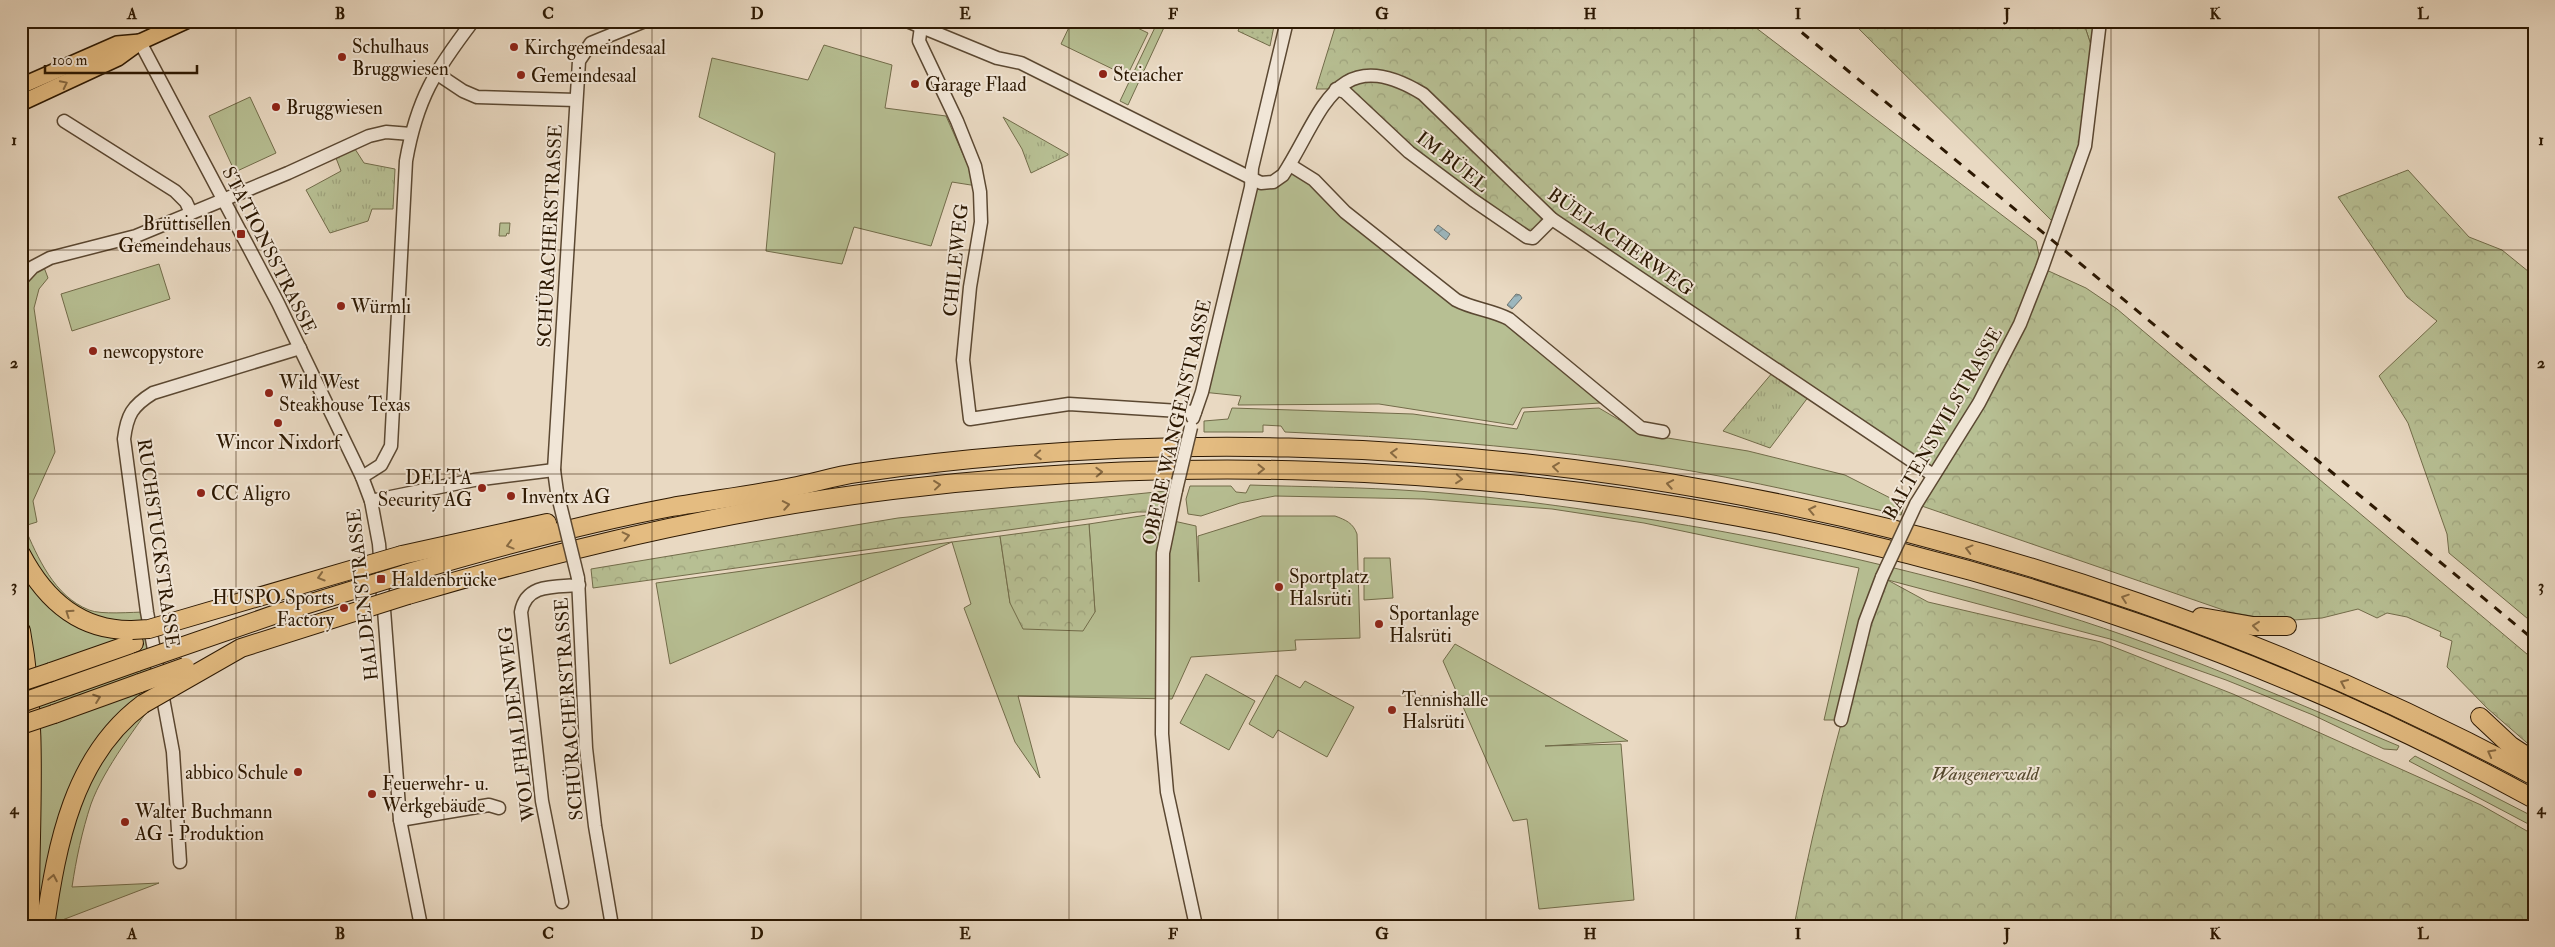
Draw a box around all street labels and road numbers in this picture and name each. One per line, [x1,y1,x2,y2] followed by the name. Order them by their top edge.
[532,124,568,348] street label: SCHÜRACHERSTRASSE
[1411,126,1494,198] street label: IM BÜEL
[216,163,322,339] street label: STATIONSSTRASSE
[1543,182,1698,301] street label: BÜELACHERWEG
[938,202,974,318] street label: CHILEWEG
[1137,297,1217,547] street label: OBERE WANGENSTRASSE
[1878,323,2008,524] street label: BALTENSWILSTRASSE
[131,437,185,650] street label: RUCHSTUCKSTRASSE
[342,508,384,682] street label: HALDENSTRASSE
[549,596,589,821] street label: SCHÜRACHERSTRASSE
[493,625,541,824] street label: WOLFHALDENWEG

